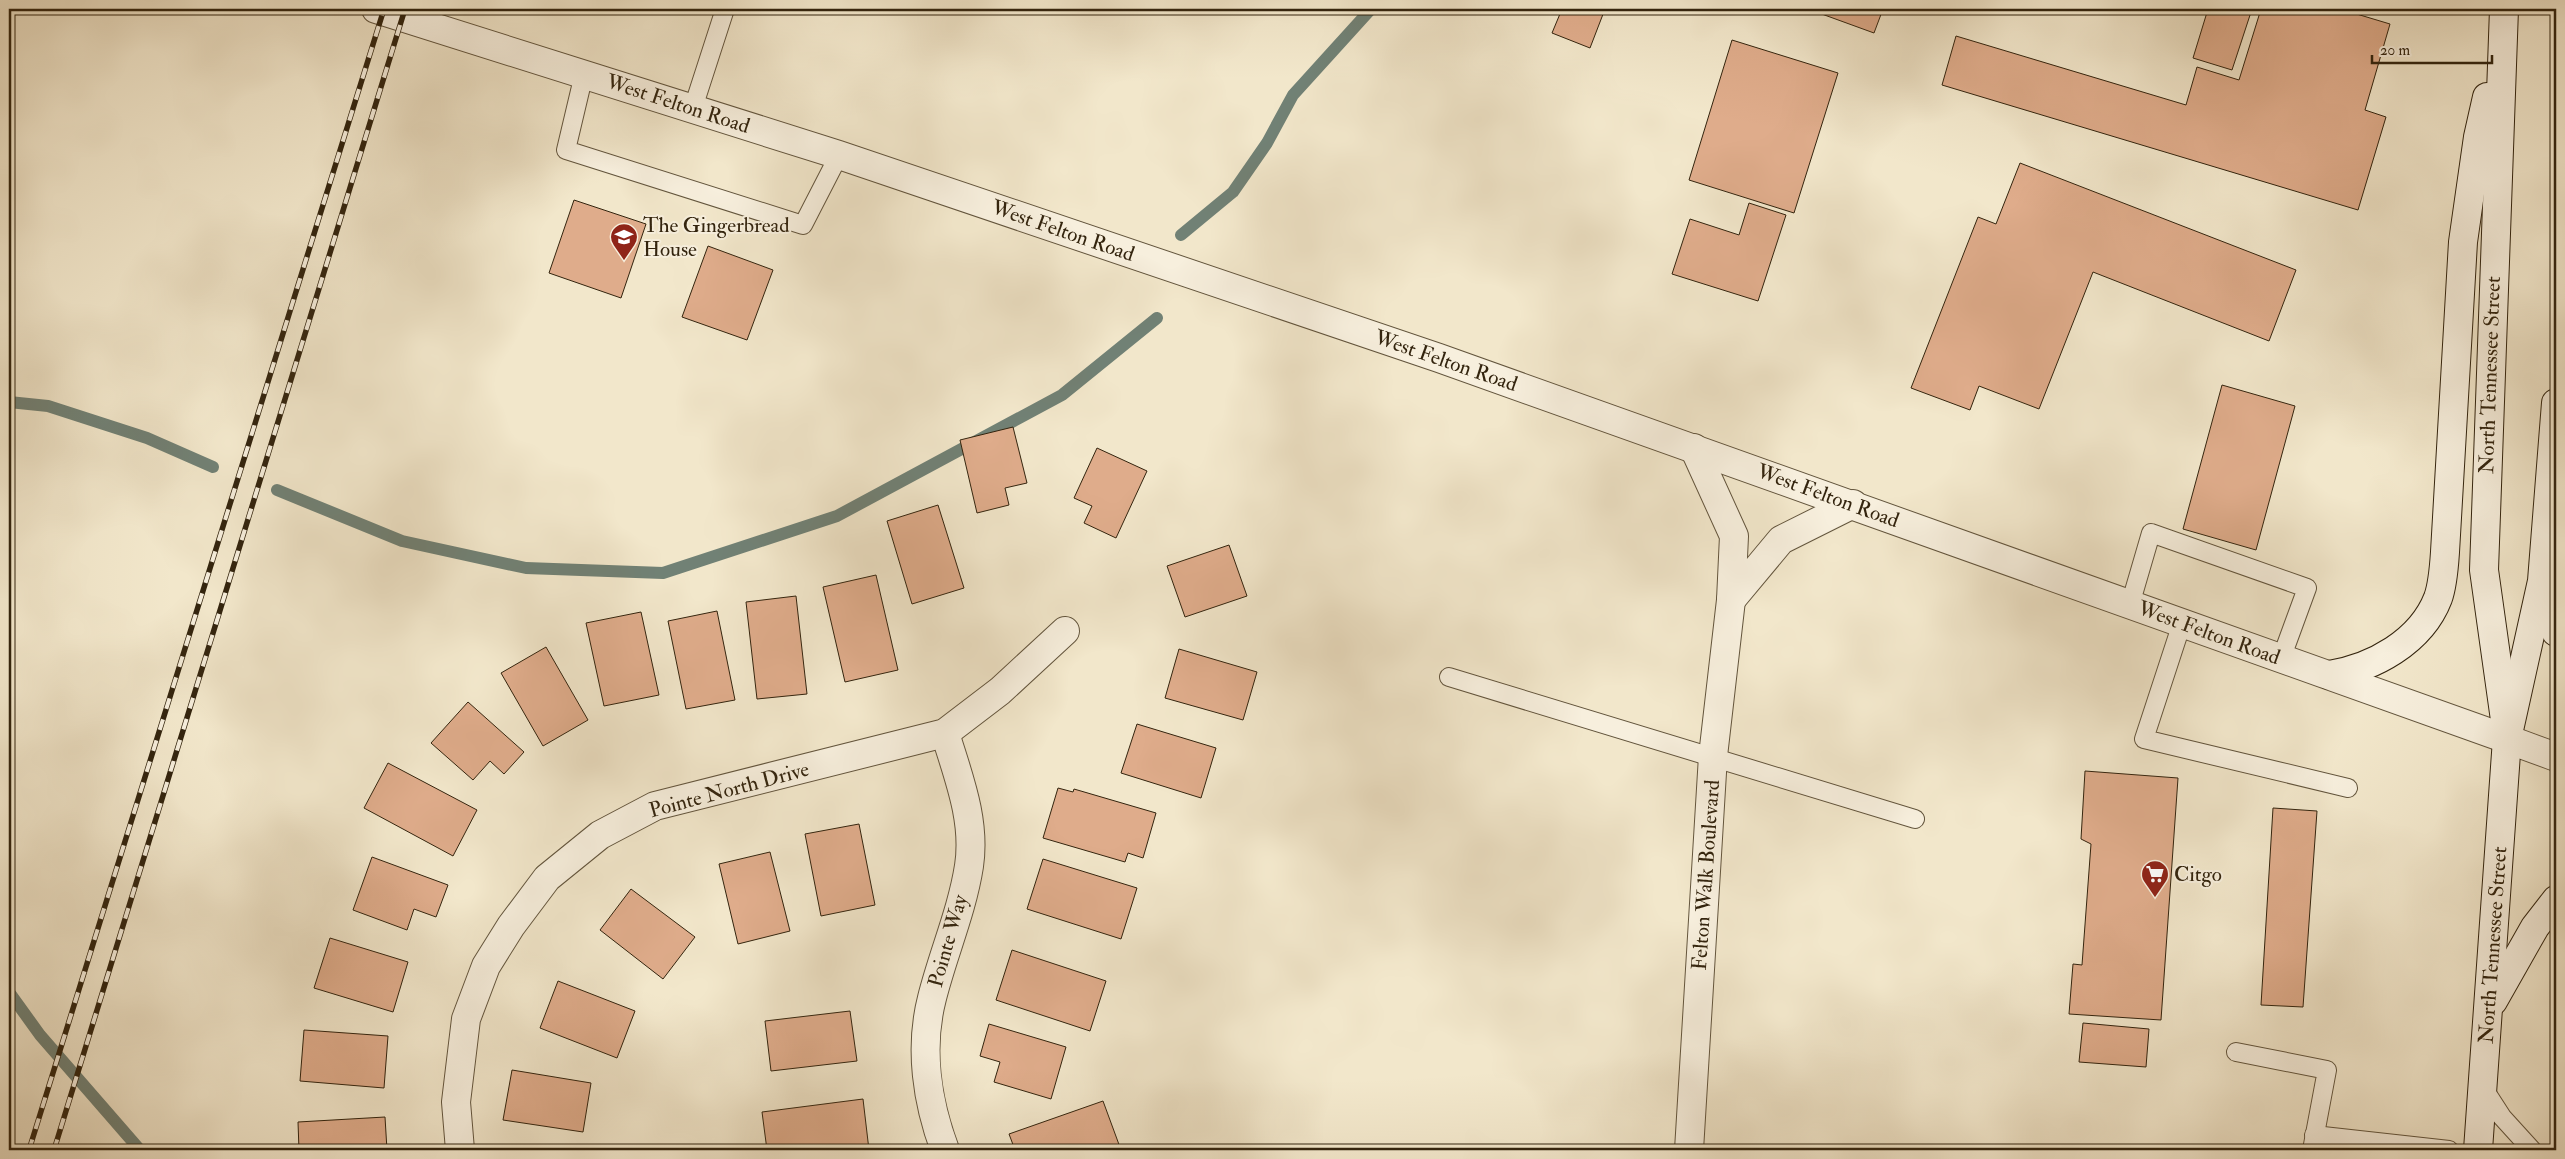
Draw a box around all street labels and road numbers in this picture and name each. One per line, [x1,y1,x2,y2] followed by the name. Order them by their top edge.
[602,68,754,140] street label: West Felton Road
[987,194,1139,268] street label: West Felton Road
[2473,276,2507,474] street label: North Tennessee Street
[1370,324,1522,398] street label: West Felton Road
[1752,457,1903,534] street label: West Felton Road
[2133,594,2284,671] street label: West Felton Road
[646,756,812,824] street label: Pointe North Drive
[1686,778,1726,971] street label: Felton Walk Boulevard
[2473,845,2513,1045] street label: North Tennessee Street
[922,891,974,990] street label: Pointe Way

